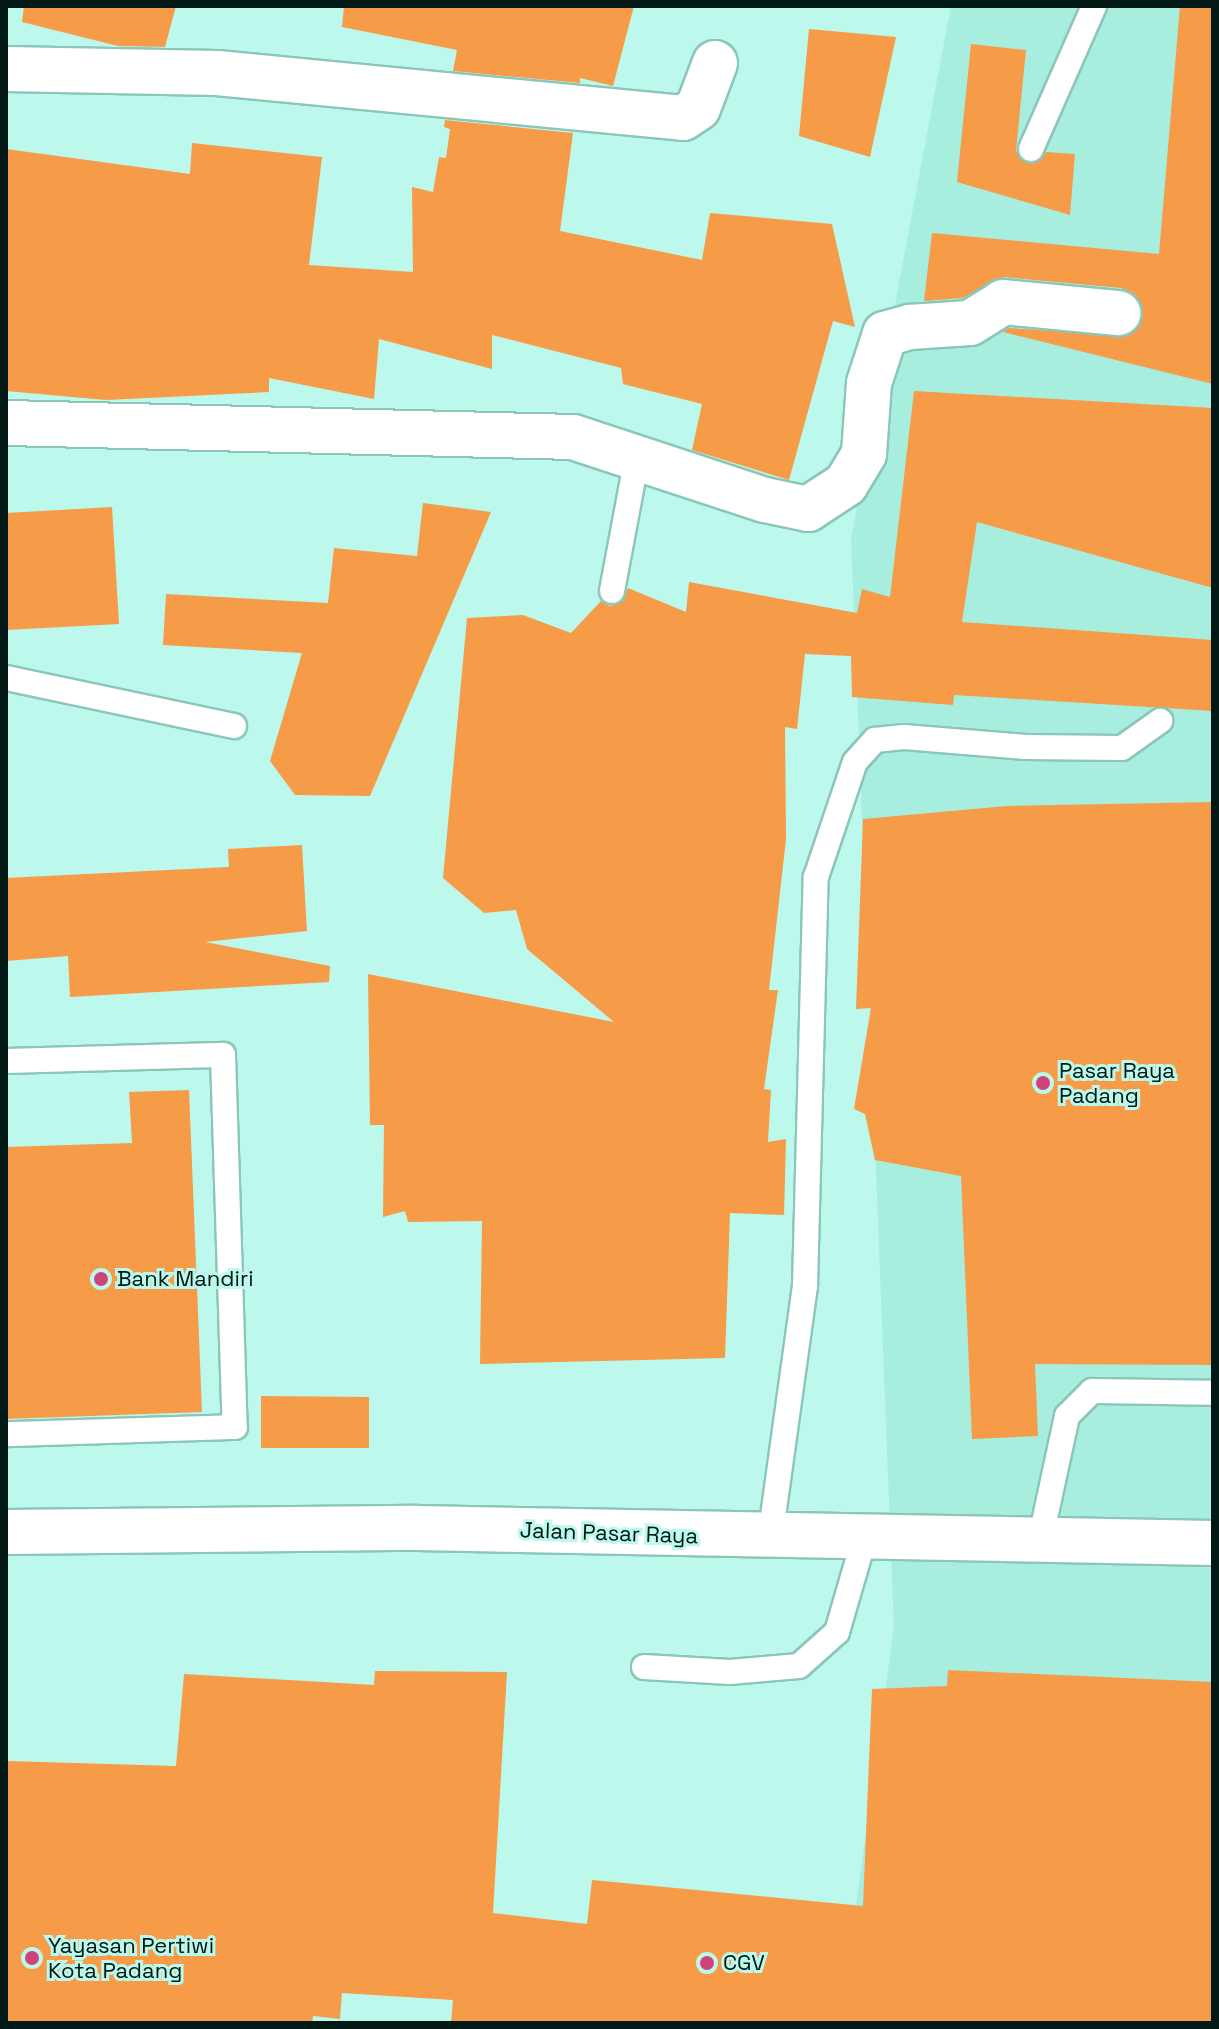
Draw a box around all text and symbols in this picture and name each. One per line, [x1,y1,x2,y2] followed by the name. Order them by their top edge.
[1059,1057,1175,1108] place label: Pasar Raya Padang
[1034,1074,1052,1092] marker: Pasar Raya Padang
[117,1266,254,1292] place label: Bank Mandiri
[92,1270,110,1288] marker: Bank Mandiri
[519,1517,699,1549] street label: Jalan Pasar Raya
[48,1932,214,1984] place label: Yayasan Pertiwi Kota Padang
[23,1949,41,1967] marker: Yayasan Pertiwi Kota Padang
[723,1950,765,1976] place label: CGV
[698,1954,716,1972] marker: CGV

